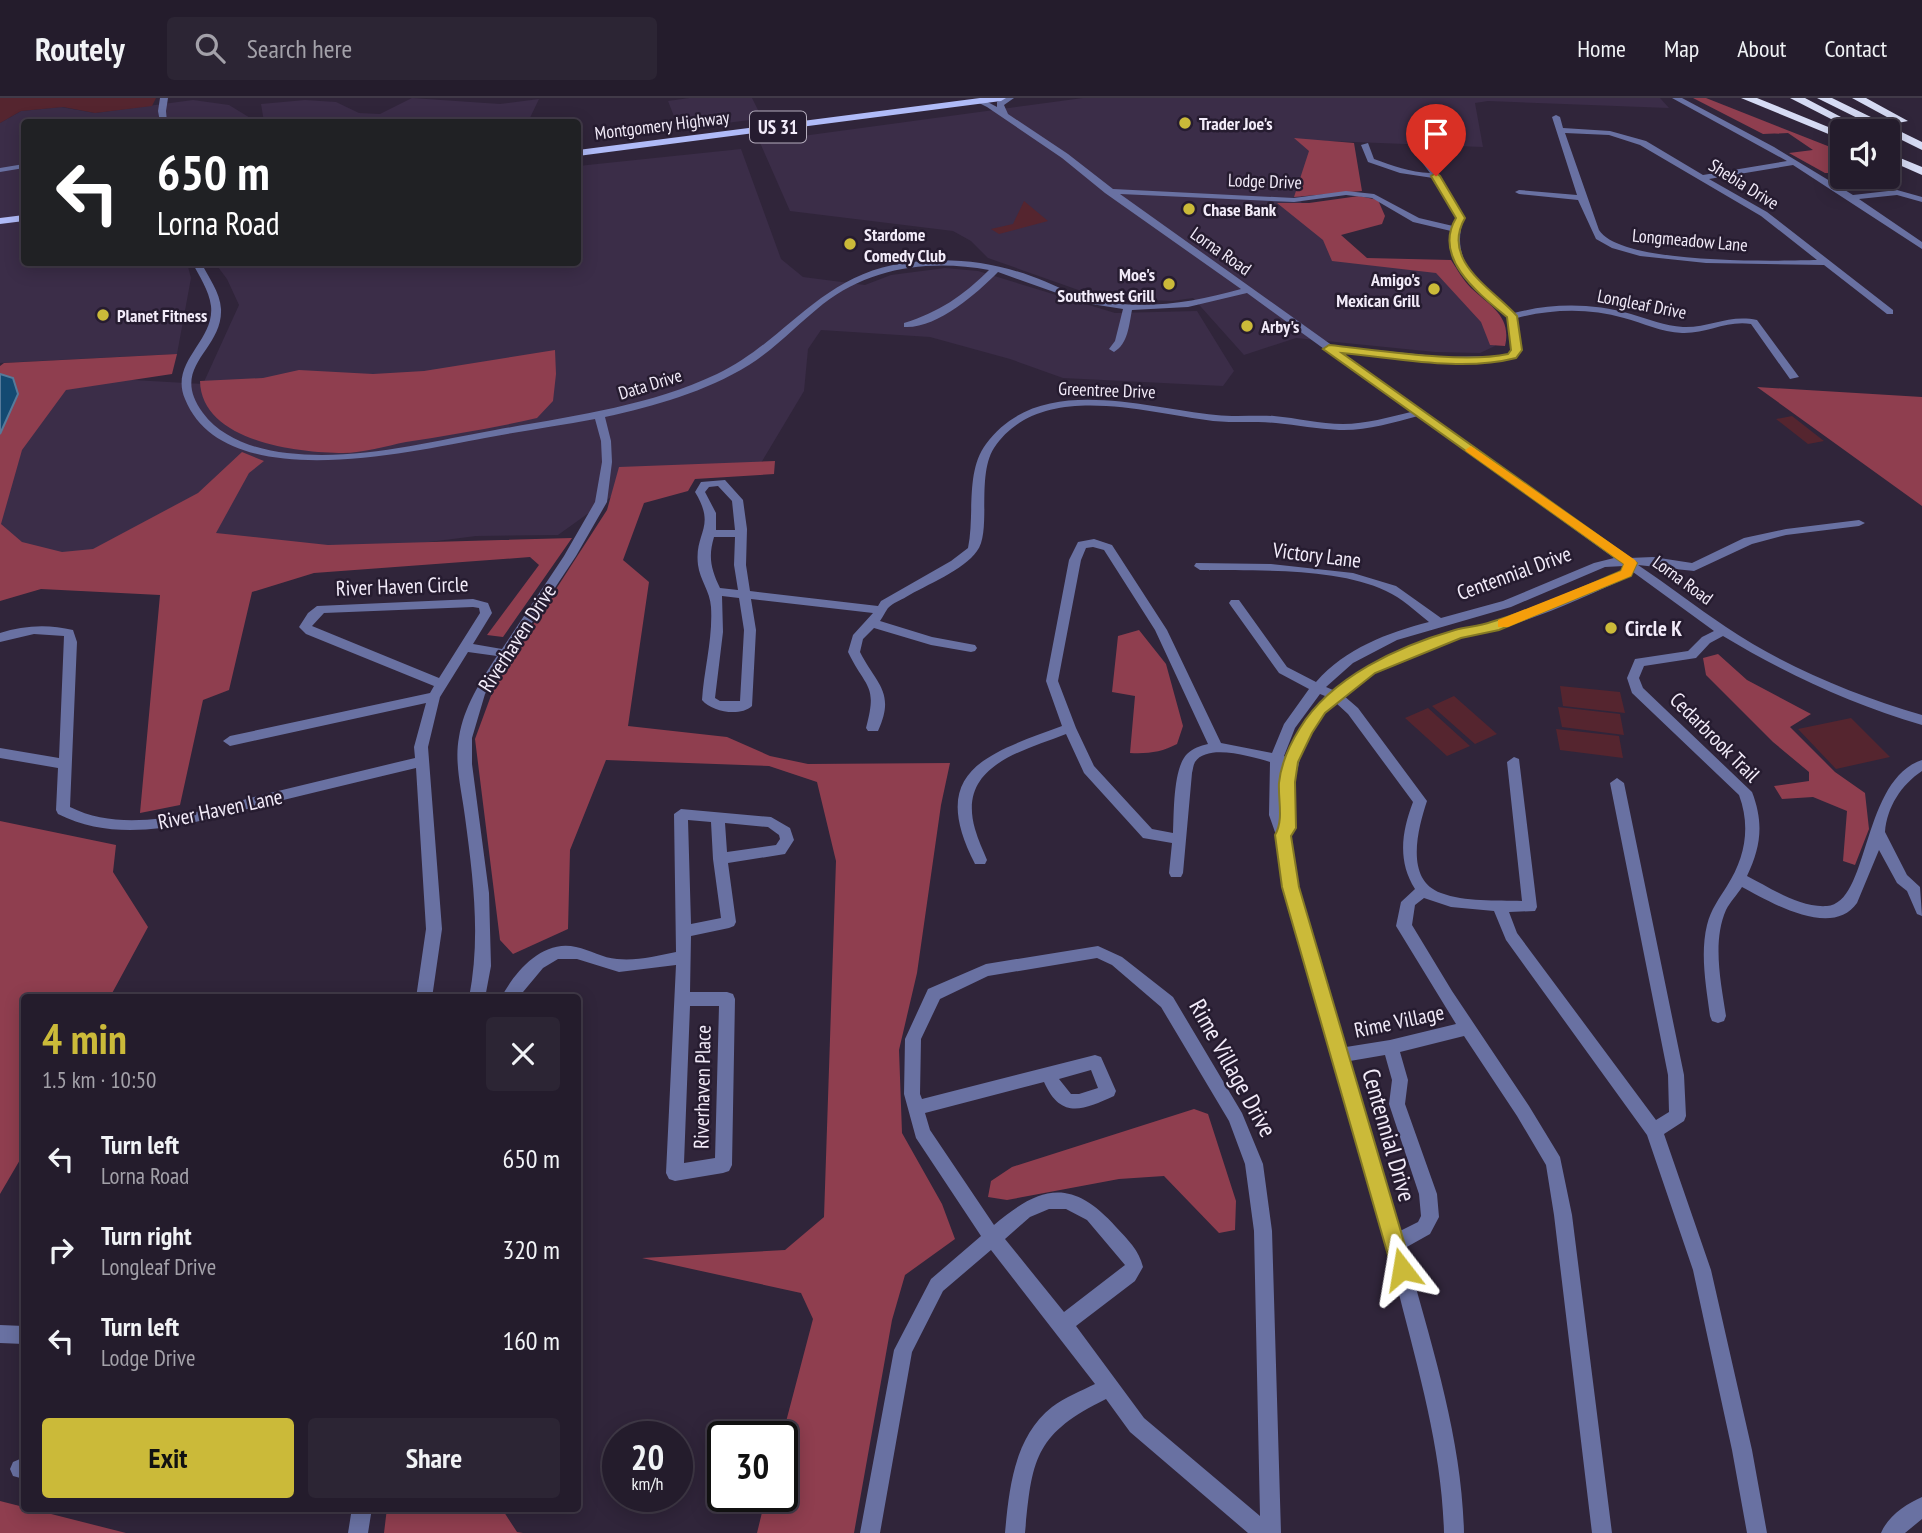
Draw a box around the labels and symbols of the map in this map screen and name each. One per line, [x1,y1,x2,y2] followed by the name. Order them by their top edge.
[1406,104,1466,176] pin
[593,105,731,145] street label: Montgomery Highway
[750,112,806,142] road number: US 31
[1199,112,1273,135] place label: Trader Joe's
[1177,115,1193,131] marker: Trader Joe's
[1705,153,1783,215] street label: Shebia Drive
[1228,168,1302,194] street label: Lodge Drive
[1203,198,1277,221] place label: Chase Bank
[1181,201,1197,217] marker: Chase Bank
[1186,222,1256,280] street label: Lorna Road
[864,223,946,267] place label: Stardome Comedy Club
[1631,223,1749,257] street label: Longmeadow Lane
[842,236,858,252] marker: Stardome Comedy Club
[1057,263,1156,307] place label: Moe's Southwest Grill
[1336,268,1421,312] place label: Amigo's Mexican Grill
[1161,276,1177,292] marker: Moe's Southwest Grill
[1426,281,1442,297] marker: Amigo's Mexican Grill
[1596,284,1688,324] street label: Longleaf Drive
[117,304,207,327] place label: Planet Fitness
[95,307,111,323] marker: Planet Fitness
[1260,315,1299,338] place label: Arby's
[1239,318,1255,334] marker: Arby's
[615,363,685,405] street label: Data Drive
[1058,377,1156,403] street label: Greentree Drive
[1270,536,1363,574] street label: Victory Lane
[1453,540,1575,606] street label: Centennial Drive
[1648,550,1718,610] street label: Lorna Road
[335,570,469,602] street label: River Haven Circle
[472,579,562,697] street label: Riverhaven Drive
[1625,615,1682,642] place label: Circle K
[1603,620,1619,636] marker: Circle K
[1664,686,1766,788] street label: Cedarbrook Trail
[155,783,285,835] street label: River Haven Lane
[1182,994,1284,1142] street label: Rime Village Drive
[1352,998,1446,1044] street label: Rime Village
[687,1025,717,1149] street label: Riverhaven Place
[1355,1065,1423,1205] street label: Centennial Drive
[1365,1232,1439,1306] position arrow
[707,1421,798,1512] speed limit sign: 30

